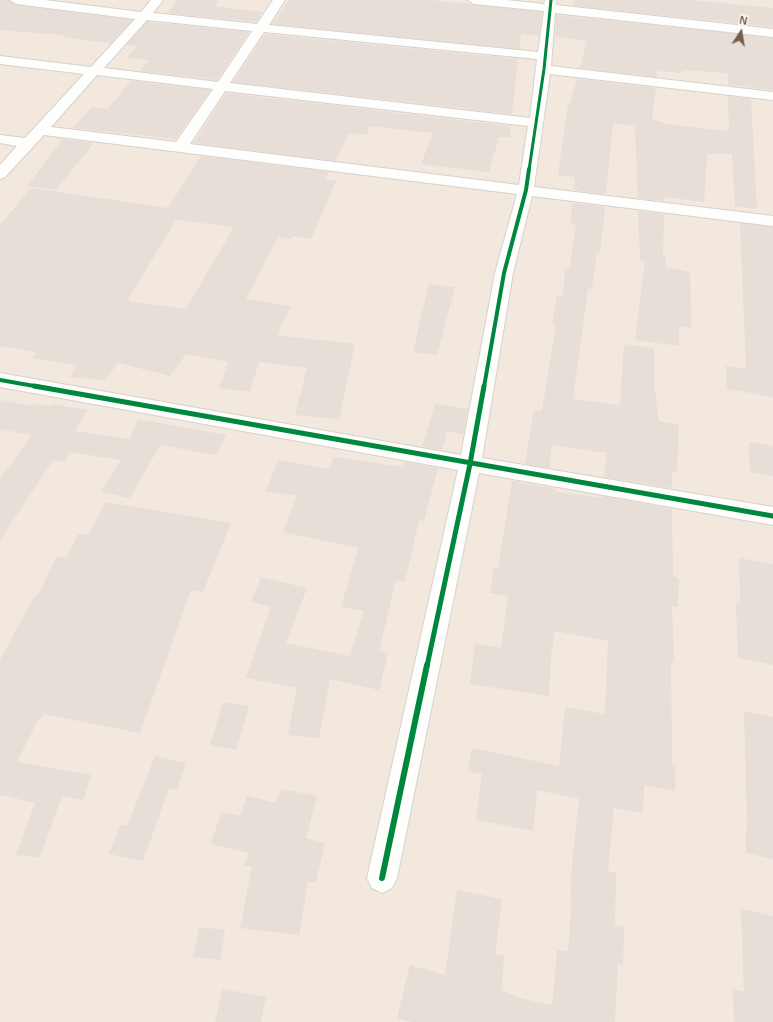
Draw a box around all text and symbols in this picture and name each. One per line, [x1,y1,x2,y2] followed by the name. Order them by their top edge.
[721,12,761,52] north arrow
[738,14,749,27] text: N

